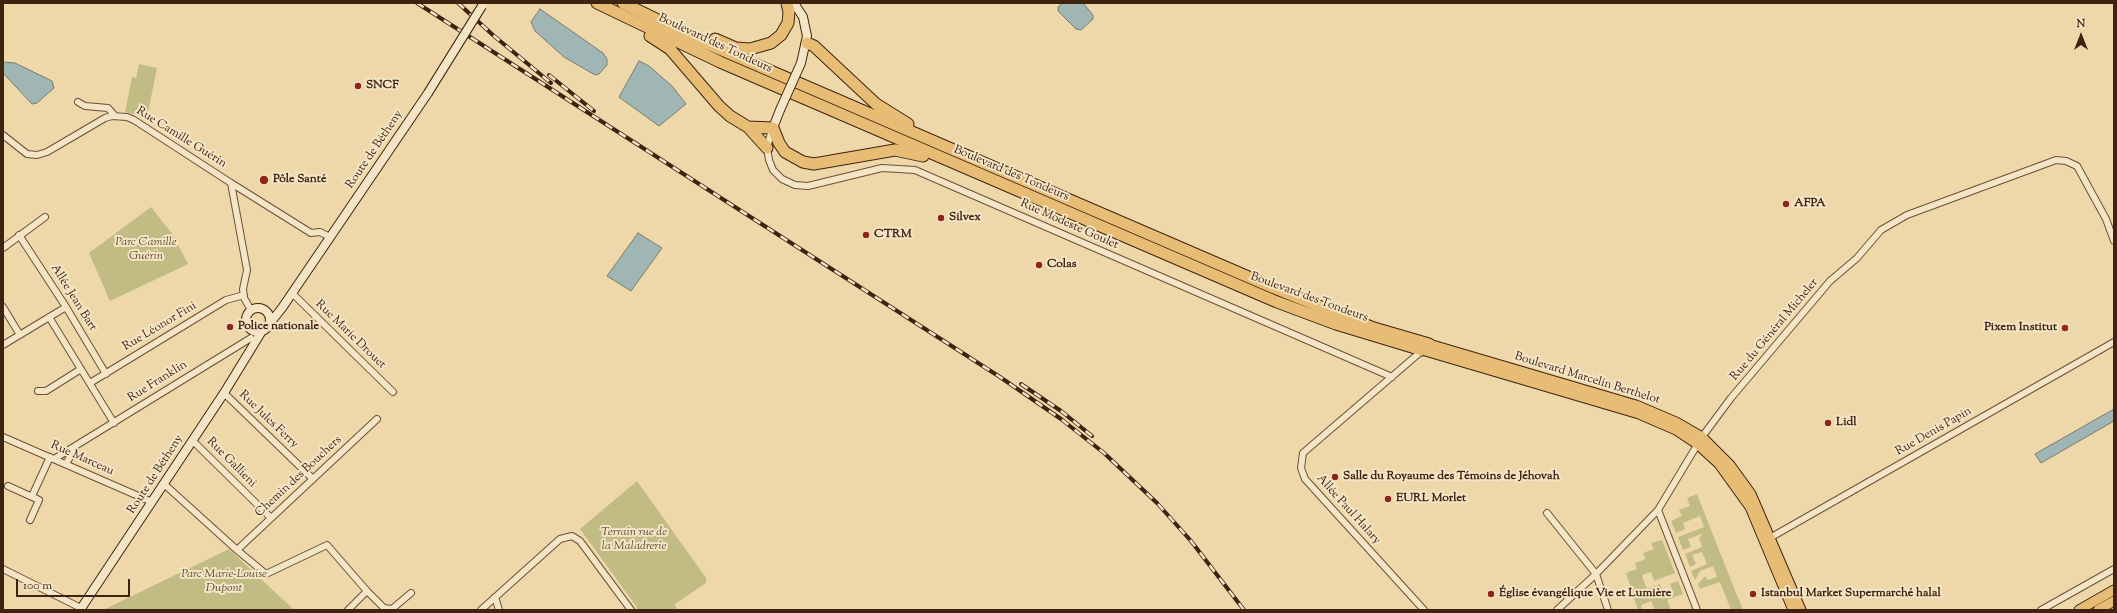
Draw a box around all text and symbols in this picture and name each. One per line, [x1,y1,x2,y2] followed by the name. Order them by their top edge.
[656,11,774,77] street label: Boulevard des Tondeurs
[2061,16,2101,56] north arrow
[2077,16,2085,32] text: N
[366,79,399,93] place label: SNCF
[353,81,363,91] marker: SNCF
[133,104,229,172] street label: Rue Camille Guérin
[344,108,406,192] street label: Route de Bétheny
[951,143,1071,205] street label: Boulevard des Tondeurs
[273,173,326,187] place label: Pôle Santé
[258,174,270,186] marker: Pôle Santé
[1018,197,1120,253] street label: Rue Modeste Goulet
[1794,197,1826,211] place label: AFPA
[1781,199,1791,209] marker: AFPA
[949,211,981,225] place label: Silvex
[936,213,946,223] marker: Silvex
[874,228,912,242] place label: CTRM
[861,230,871,240] marker: CTRM
[115,236,177,264] park label: Parc Camille Guérin
[1047,258,1076,272] place label: Colas
[1034,260,1044,270] marker: Colas
[47,262,99,334] street label: Allée Jean Bart
[1248,270,1370,326] street label: Boulevard des Tondeurs
[1728,276,1822,384] street label: Rue du Général Micheler
[312,298,388,372] street label: Rue Marie Drouet
[120,299,200,355] street label: Rue Léonor Fini
[238,320,319,334] place label: Police nationale
[1984,321,2057,335] place label: Pixem Institut
[225,322,235,332] marker: Police nationale
[2060,323,2070,333] marker: Pixem Institut
[1512,350,1662,408] street label: Boulevard Marcelin Berthelot
[126,358,190,406] street label: Rue Franklin
[235,388,301,452] street label: Rue Jules Ferry
[1893,404,1975,460] street label: Rue Denis Papin
[1836,416,1857,430] place label: Lidl
[1823,418,1833,428] marker: Lidl
[125,433,187,517] street label: Route de Bétheny
[253,433,345,521] street label: Chemin des Bouchers
[203,435,259,491] street label: Rue Gallieni
[48,439,116,479] street label: Rue Marceau
[1343,470,1560,484] place label: Salle du Royaume des Témoins de Jéhovah
[1313,472,1383,548] street label: Allée Paul Halary
[1330,472,1340,482] marker: Salle du Royaume des Témoins de Jéhovah
[1396,492,1466,506] place label: EURL Morlet
[1383,494,1393,504] marker: EURL Morlet
[601,526,667,554] park label: Terrain rue de la Maladrerie
[181,568,267,596] park label: Parc Marie-Louise Dupont
[18,571,132,597] scale bar
[23,577,52,595] text: 100 m
[1499,587,1671,601] place label: Église évangélique Vie et Lumière
[1761,587,1941,601] place label: Istanbul Market Supermarché halal
[1486,589,1496,599] marker: Église évangélique Vie et Lumière
[1748,589,1758,599] marker: Istanbul Market Supermarché halal

